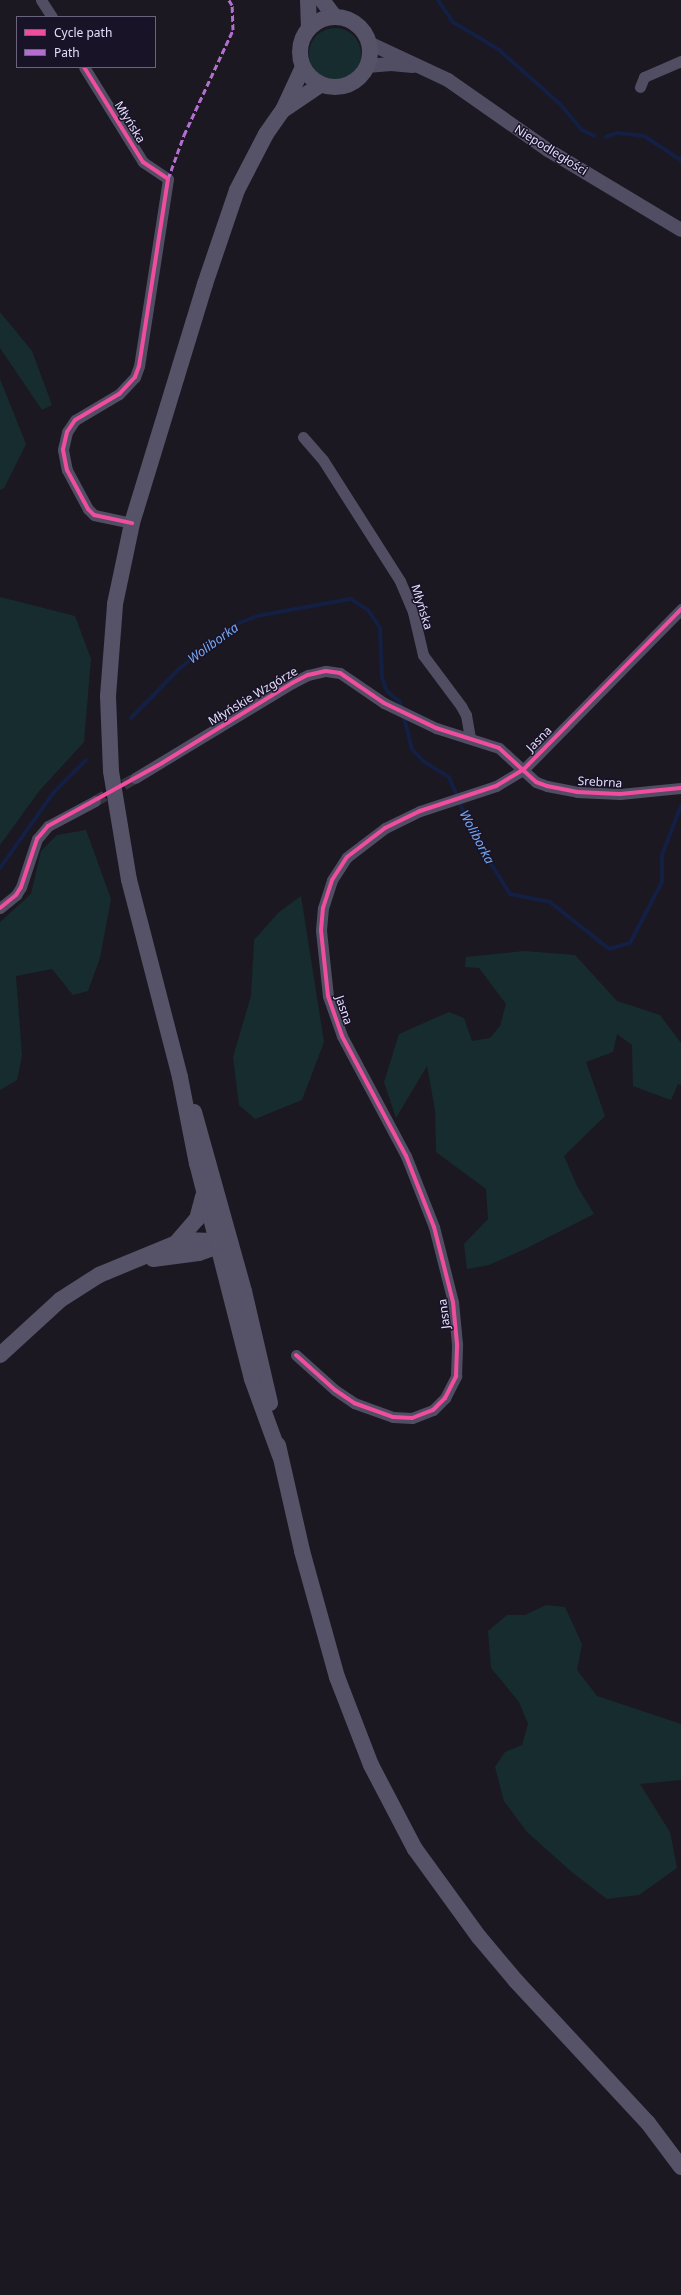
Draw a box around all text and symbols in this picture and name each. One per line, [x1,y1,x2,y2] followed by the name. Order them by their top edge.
[16,16,156,68] legend
[54,24,112,41] text: Cycle path
[54,44,80,61] text: Path
[112,99,148,145] street label: Młyńska
[512,122,590,178] street label: Niepodległości
[408,583,436,631] street label: Młyńska
[185,619,241,667] water label: Woliborka
[206,664,300,728] street label: Młyńskie Wzgórze
[523,723,555,755] street label: Jasna
[577,774,623,790] street label: Srebrna
[456,807,498,867] water label: Woliborka
[332,994,356,1026] street label: Jasna
[435,1298,453,1330] street label: Jasna

